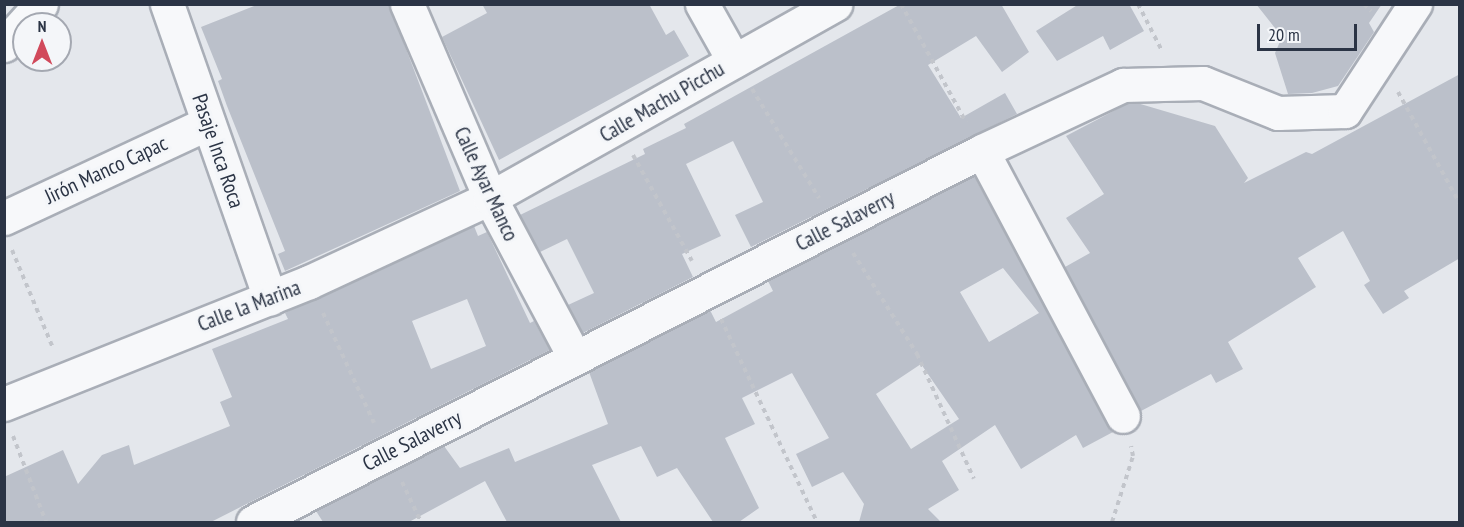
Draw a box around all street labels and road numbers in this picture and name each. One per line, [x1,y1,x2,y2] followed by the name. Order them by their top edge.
[595,56,729,148] street label: Calle Machu Picchu
[187,91,249,211] street label: Pasaje Inca Roca
[448,123,524,245] street label: Calle Ayar Manco
[41,131,171,209] street label: Jirón Manco Capac
[791,185,899,257] street label: Calle Salaverry
[194,275,304,337] street label: Calle la Marina
[358,405,466,477] street label: Calle Salaverry

